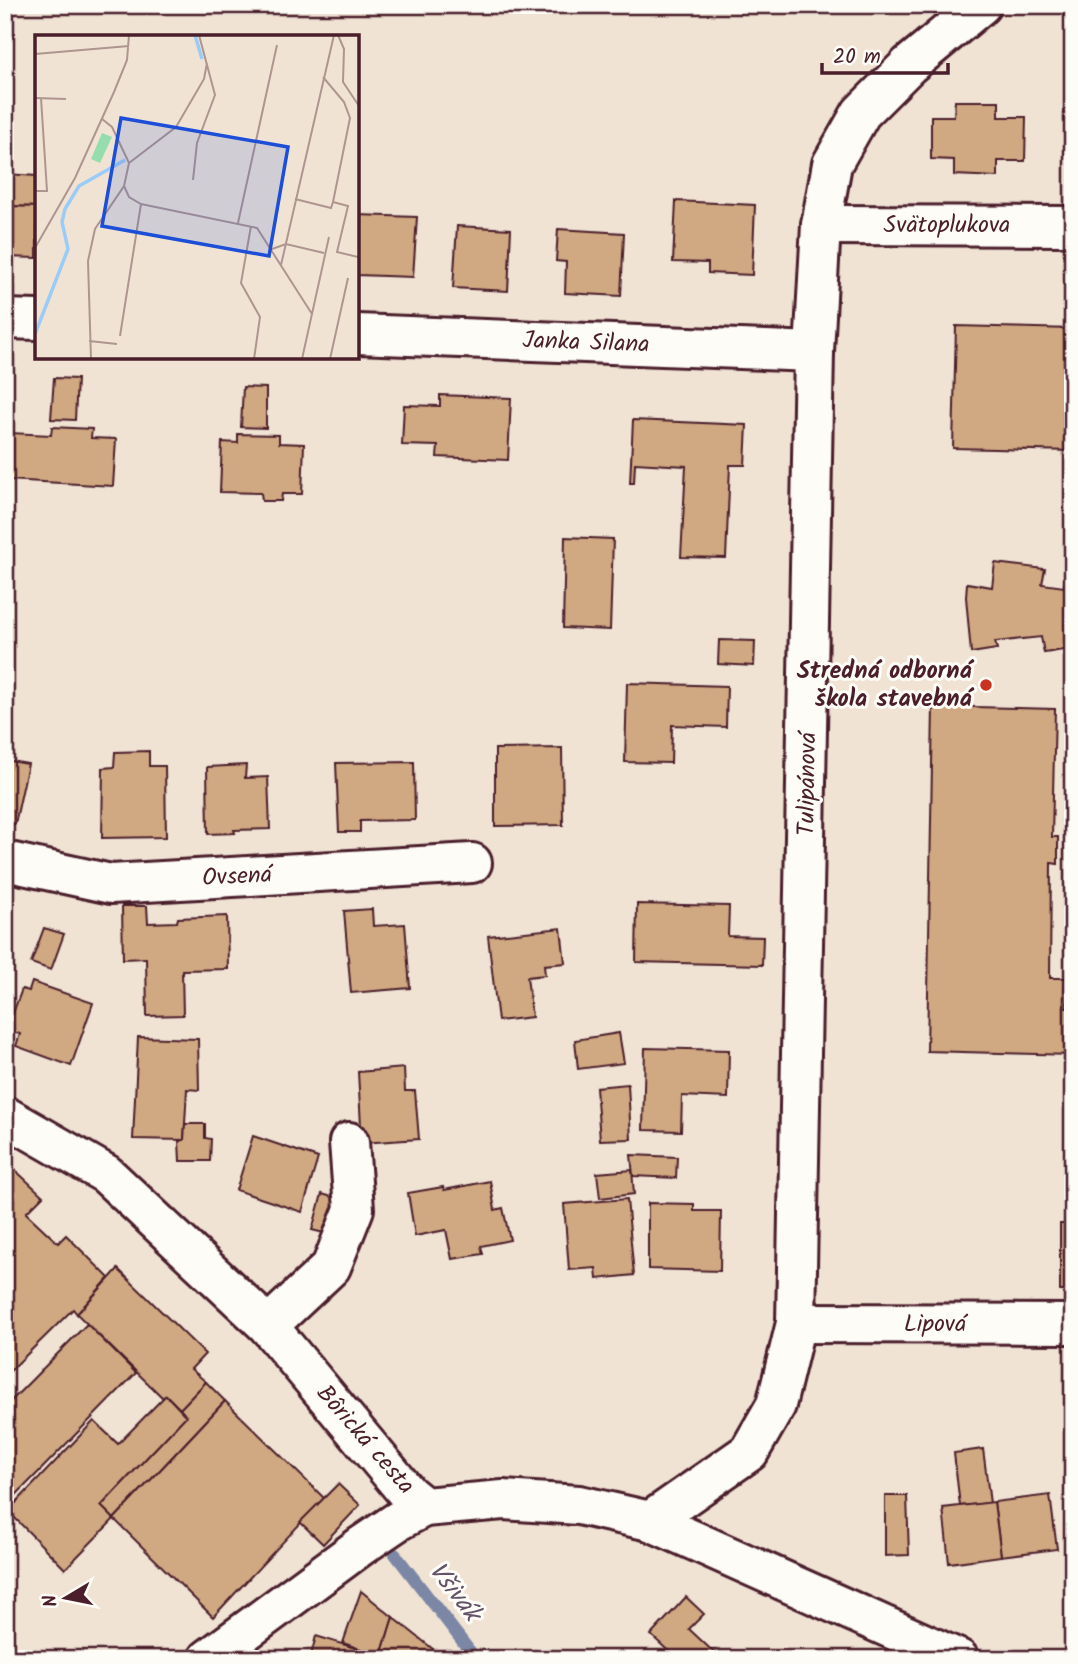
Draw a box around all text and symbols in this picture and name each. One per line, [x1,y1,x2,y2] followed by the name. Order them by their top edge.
[822,32,948,76] scale bar
[35,35,359,359] inset map
[833,41,881,74] text: 20 m
[884,206,1010,245] street label: Svätoplukova
[522,321,650,365] street label: Janka Silana
[797,652,975,719] place label: Stredná odborná škola stavebná
[978,677,994,693] marker: Stredná odborná škola stavebná
[788,729,828,836] street label: Tulipánová
[201,856,276,898] street label: Ovsená
[904,1305,969,1344] street label: Lipová
[306,1376,424,1504] street label: Bôrická cesta
[417,1553,493,1634] water label: Všivák
[32,1562,102,1632] north arrow
[35,1592,67,1609] text: N

